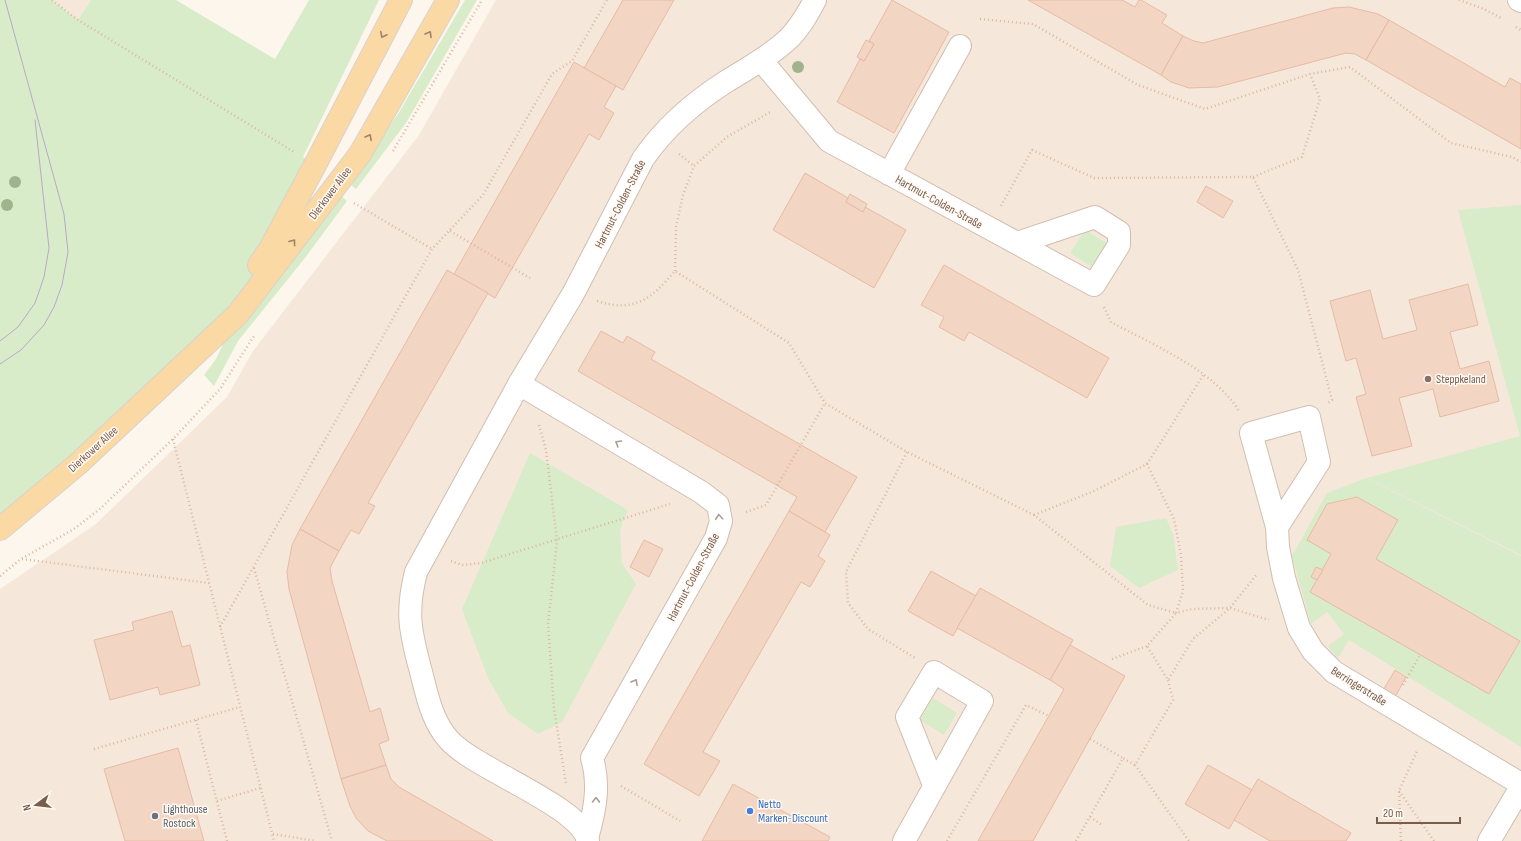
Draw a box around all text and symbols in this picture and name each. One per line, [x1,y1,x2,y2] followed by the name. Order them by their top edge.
[380,30,388,38] one-way arrow
[424,31,431,38] one-way arrow
[365,134,372,142] one-way arrow
[592,157,649,251] street label: Hartmut-Colden-Straße
[306,164,355,223] street label: Dierkower Allee
[892,172,985,233] street label: Hartmut-Colden-Straße
[288,240,295,247] one-way arrow
[1436,372,1486,387] place label: Steppkeland
[1423,374,1433,384] marker: Steppkeland
[65,423,122,476] street label: Dierkower Allee
[615,440,622,447] one-way arrow
[715,514,724,521] one-way arrow
[664,531,723,624] street label: Hartmut-Colden-Straße
[1328,663,1390,710] street label: Berringerstraße
[631,679,638,686] one-way arrow
[16,785,56,825] north arrow
[591,797,600,803] one-way arrow
[758,797,828,826] place label: Netto Marken-Discount
[1377,799,1460,825] scale bar
[163,802,208,831] place label: Lighthouse Rostock
[20,803,34,812] text: N
[745,806,755,816] marker: Netto Marken-Discount
[1383,806,1403,821] text: 20 m
[150,811,160,821] marker: Lighthouse Rostock

